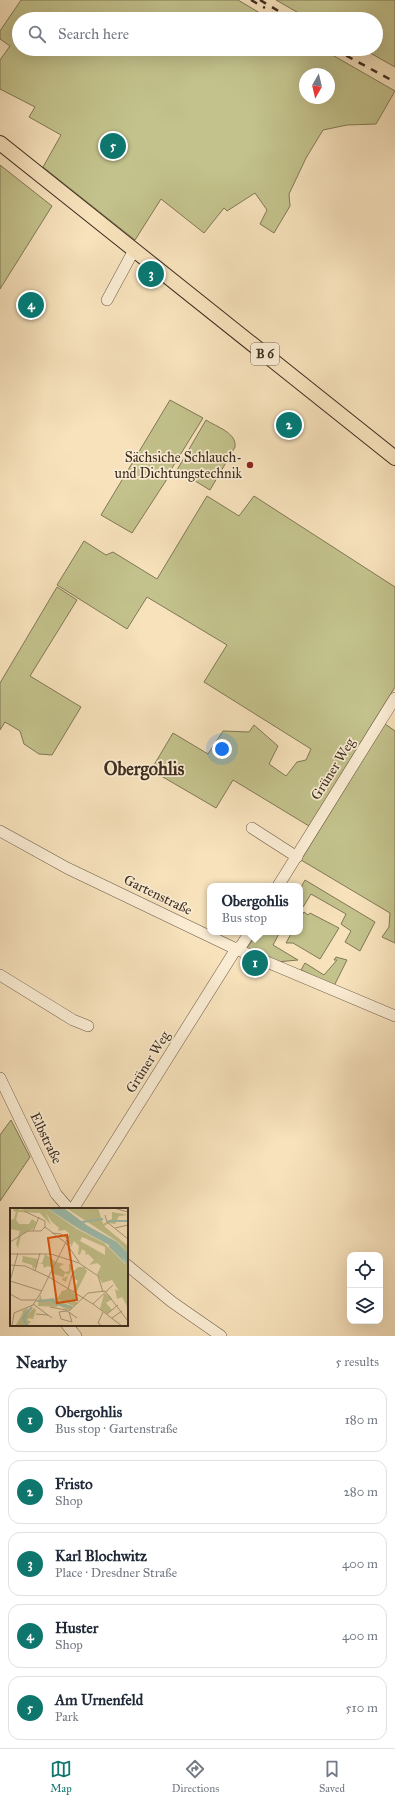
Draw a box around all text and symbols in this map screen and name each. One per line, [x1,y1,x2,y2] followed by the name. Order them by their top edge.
[12,12,383,56] search box
[26,23,48,45] icon: search
[58,25,129,43] text: Search here
[299,68,335,104] north arrow
[100,131,126,161] pin: 5
[138,259,164,289] pin: 3
[18,290,44,320] pin: 4
[251,343,279,365] road number: B 6
[276,410,302,440] pin: 2
[114,449,242,482] place label: Sächsiche Schlauch- und Dichtungstechnik
[245,460,255,470] marker: Sächsiche Schlauch- und Dichtungstechnik
[307,735,359,803] street label: Grüner Weg
[212,739,232,759] your location
[104,758,185,781] district label: Obergohlis
[121,871,195,919] street label: Gartenstraße
[207,883,303,935] popup
[221,892,289,910] text: Obergohlis
[221,910,267,926] text: Bus stop
[242,948,268,978] pin: 1
[122,1028,174,1096] street label: Grüner Weg
[26,1110,66,1167] street label: Elbstraße
[10,1208,128,1326] inset map
[347,1252,383,1324] map controls
[347,1252,383,1288] button: locate
[347,1288,383,1324] button: layers
[16,1352,67,1373] text: Nearby
[335,1354,379,1370] text: 5 results
[55,1403,122,1421] text: Obergohlis
[27,1412,33,1428] text: 1
[345,1412,378,1428] text: 180 m
[55,1421,178,1437] text: Bus stop · Gartenstraße
[55,1475,93,1493] text: Fristo
[27,1484,33,1500] text: 2
[343,1484,378,1500] text: 280 m
[55,1493,83,1509] text: Shop
[55,1547,147,1565] text: Karl Blochwitz
[27,1556,33,1572] text: 3
[342,1556,378,1572] text: 400 m
[55,1565,177,1581] text: Place · Dresdner Straße
[55,1619,98,1637] text: Huster
[26,1628,34,1644] text: 4
[342,1628,378,1644] text: 400 m
[55,1637,83,1653] text: Shop
[55,1691,143,1709] text: Am Urnenfeld
[27,1700,33,1716] text: 5
[346,1700,378,1716] text: 510 m
[55,1709,79,1725] text: Park
[50,1758,72,1795] tab: Map
[172,1758,219,1795] tab: Directions
[319,1758,345,1795] tab: Saved

